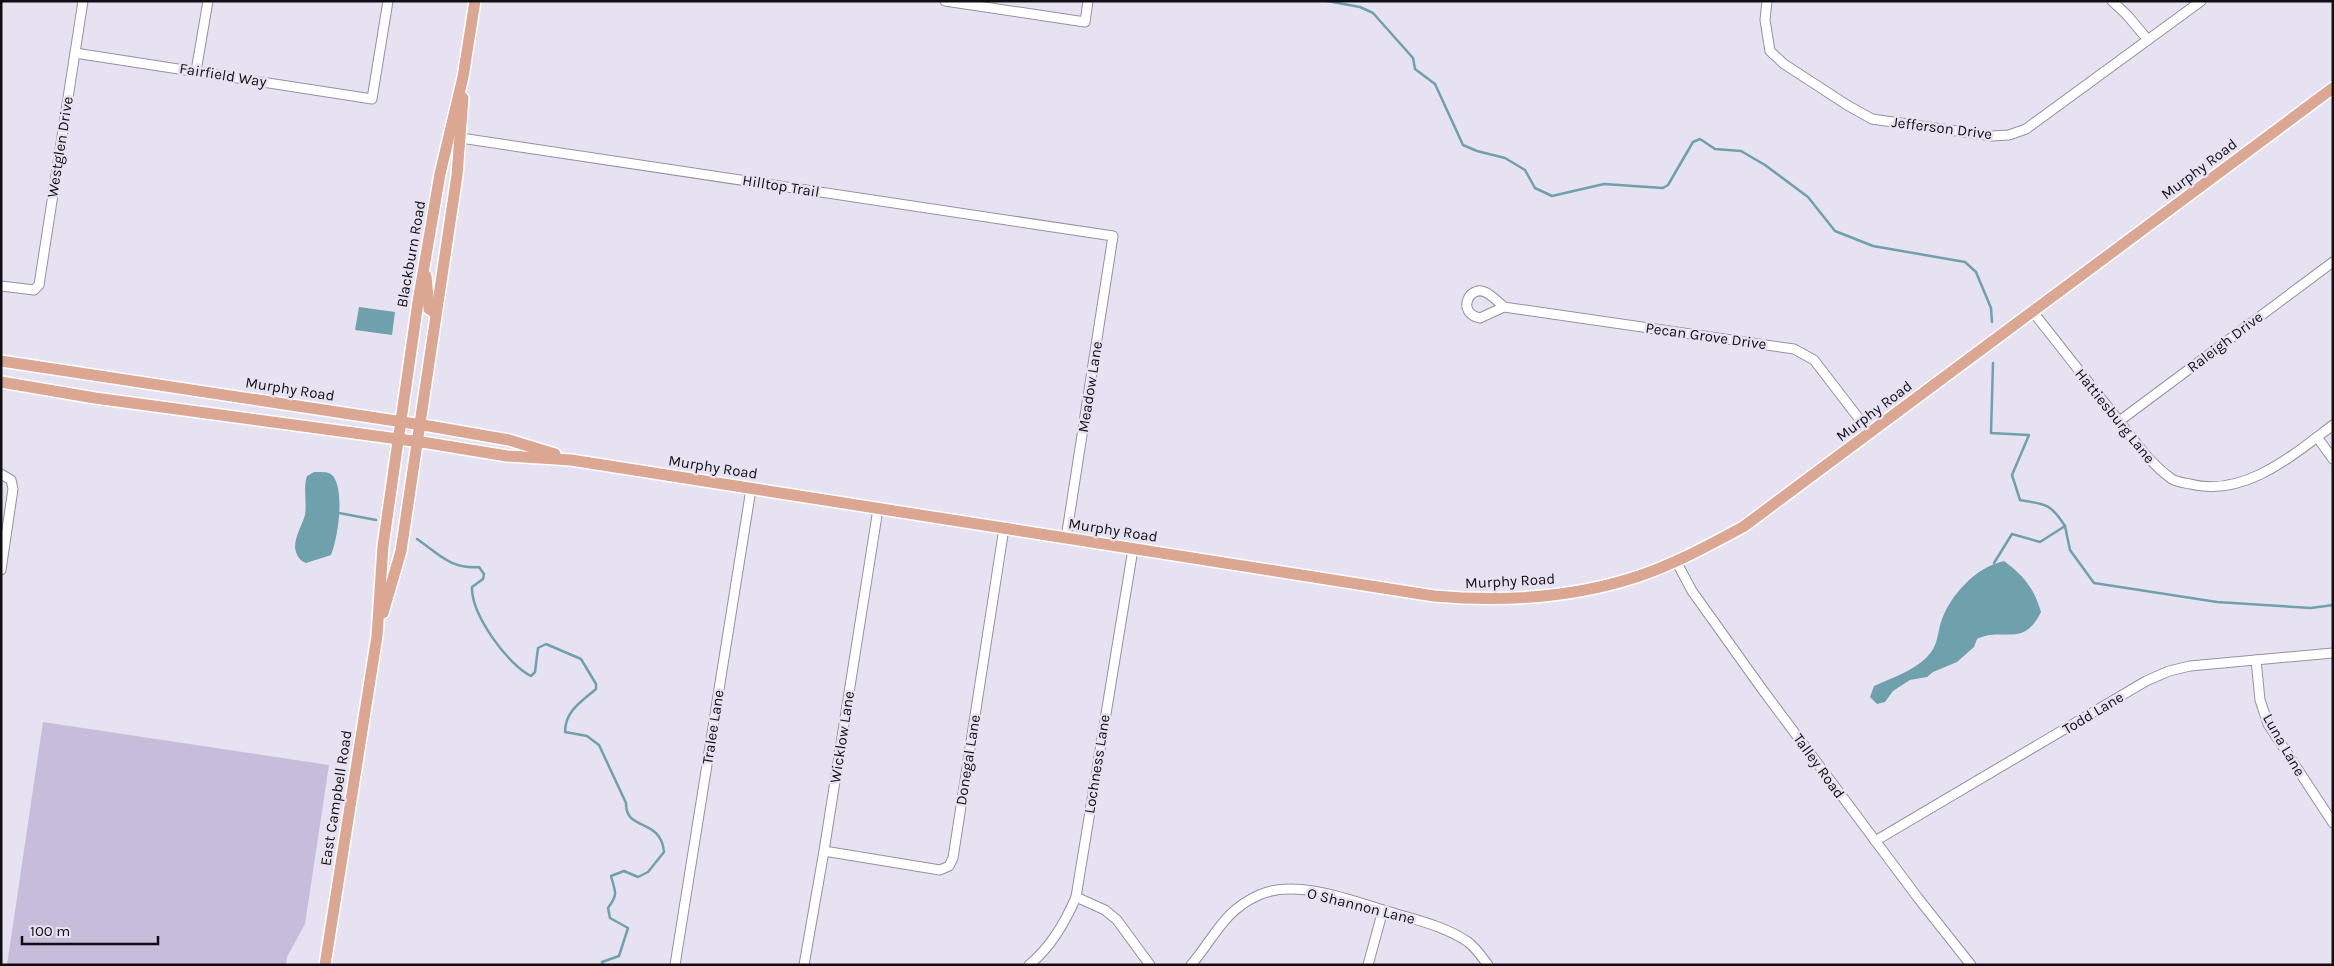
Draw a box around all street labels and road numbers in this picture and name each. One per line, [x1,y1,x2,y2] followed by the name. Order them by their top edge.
[178,59,268,91] street label: Fairfield Way
[43,95,77,199] street label: Westglen Drive
[1891,113,1993,143] street label: Jefferson Drive
[2158,135,2240,203] street label: Murphy Road
[741,171,821,201] street label: Hilltop Trail
[393,199,429,309] street label: Blackburn Road
[2184,308,2266,376] street label: Raleigh Drive
[1644,319,1768,353] street label: Pecan Grove Drive
[1074,340,1106,434] street label: Meadow Lane
[2071,365,2159,467] street label: Hattiesburg Lane
[244,373,336,405] street label: Murphy Road
[1833,377,1915,445] street label: Murphy Road
[667,451,759,483] street label: Murphy Road
[1067,514,1159,546] street label: Murphy Road
[1465,570,1555,592] street label: Murphy Road
[698,688,728,766] street label: Tralee Lane
[2059,688,2127,738] street label: Todd Lane
[826,690,858,784] street label: Wicklow Lane
[2259,711,2309,779] street label: Luna Lane
[952,713,984,807] street label: Donegal Lane
[1080,713,1114,815] street label: Lochness Lane
[316,729,356,867] street label: East Campbell Road
[1789,730,1849,802] street label: Talley Road
[1305,884,1417,928] street label: O Shannon Lane

